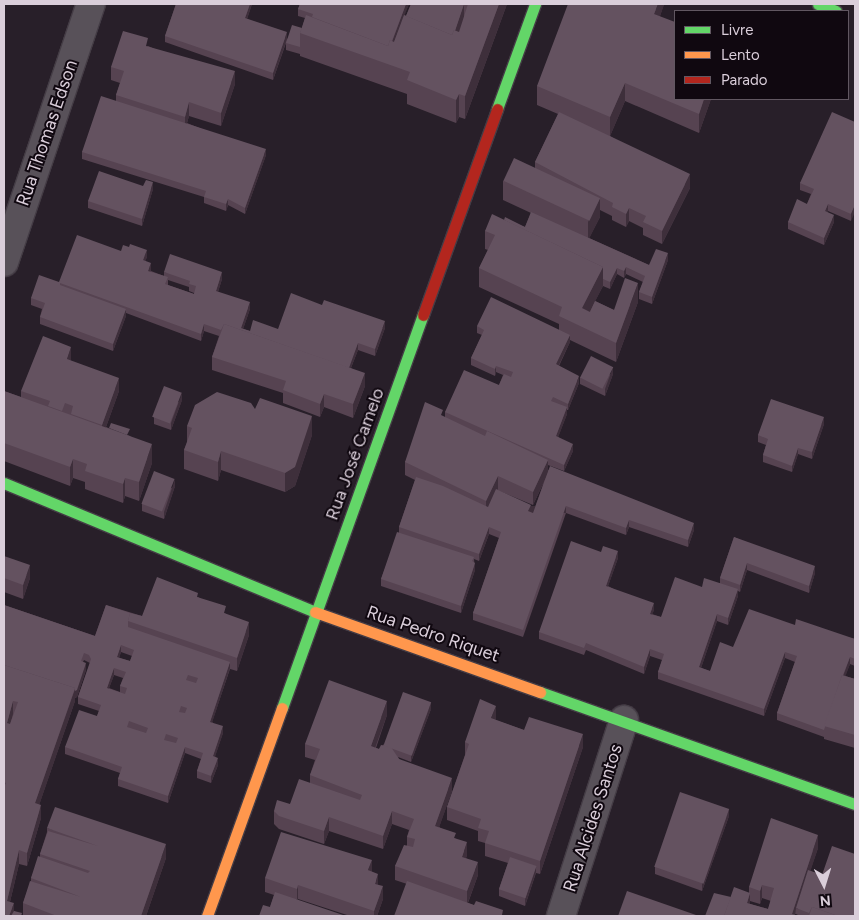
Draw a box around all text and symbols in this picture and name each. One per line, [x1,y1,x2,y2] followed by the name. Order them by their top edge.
[674,10,849,100] legend
[721,21,753,39] text: Livre
[721,46,760,64] text: Lento
[12,57,82,209] street label: Rua Thomas Edson
[721,71,767,89] text: Parado
[321,385,389,523] street label: Rua José Camelo
[364,601,502,667] street label: Rua Pedro Riquet
[559,741,627,895] street label: Rua Alcides Santos
[799,860,849,910] north arrow
[819,892,831,909] text: N

